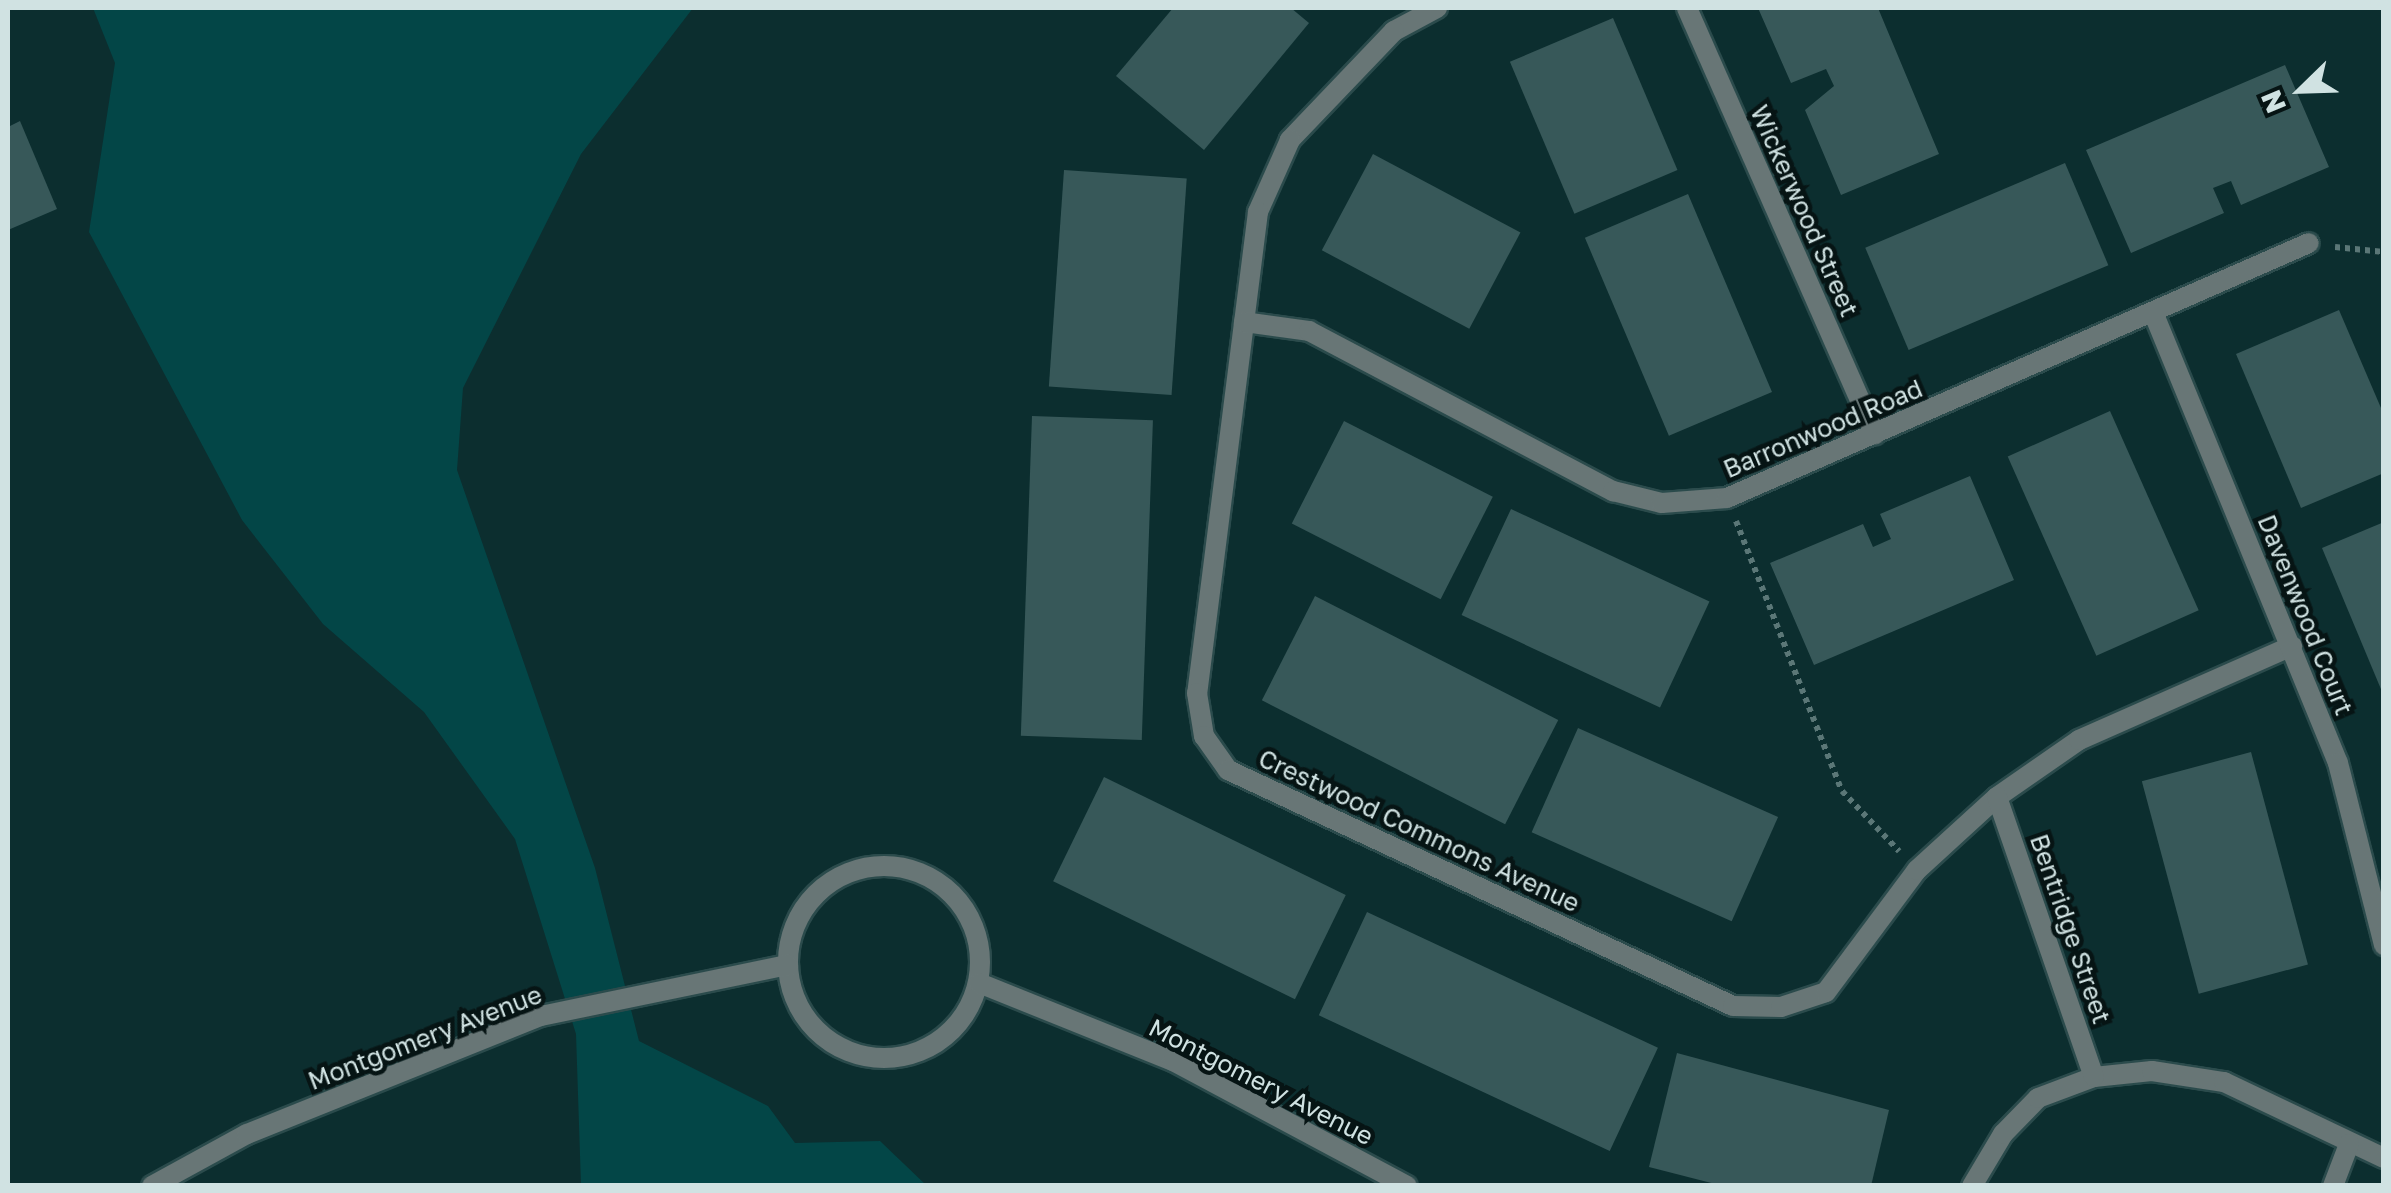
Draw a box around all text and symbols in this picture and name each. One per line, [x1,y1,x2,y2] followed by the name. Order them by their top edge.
[2251,40,2351,140] north arrow
[2254,86,2292,118] text: N
[1744,101,1864,321] street label: Wickerwood Street
[1719,374,1927,484] street label: Barronwood Road
[2251,511,2359,719] street label: Davenwood Court
[1254,743,1584,919] street label: Crestwood Commons Avenue
[2024,830,2116,1028] street label: Bentridge Street
[304,980,546,1096] street label: Montgomery Avenue
[1144,1012,1378,1152] street label: Montgomery Avenue

